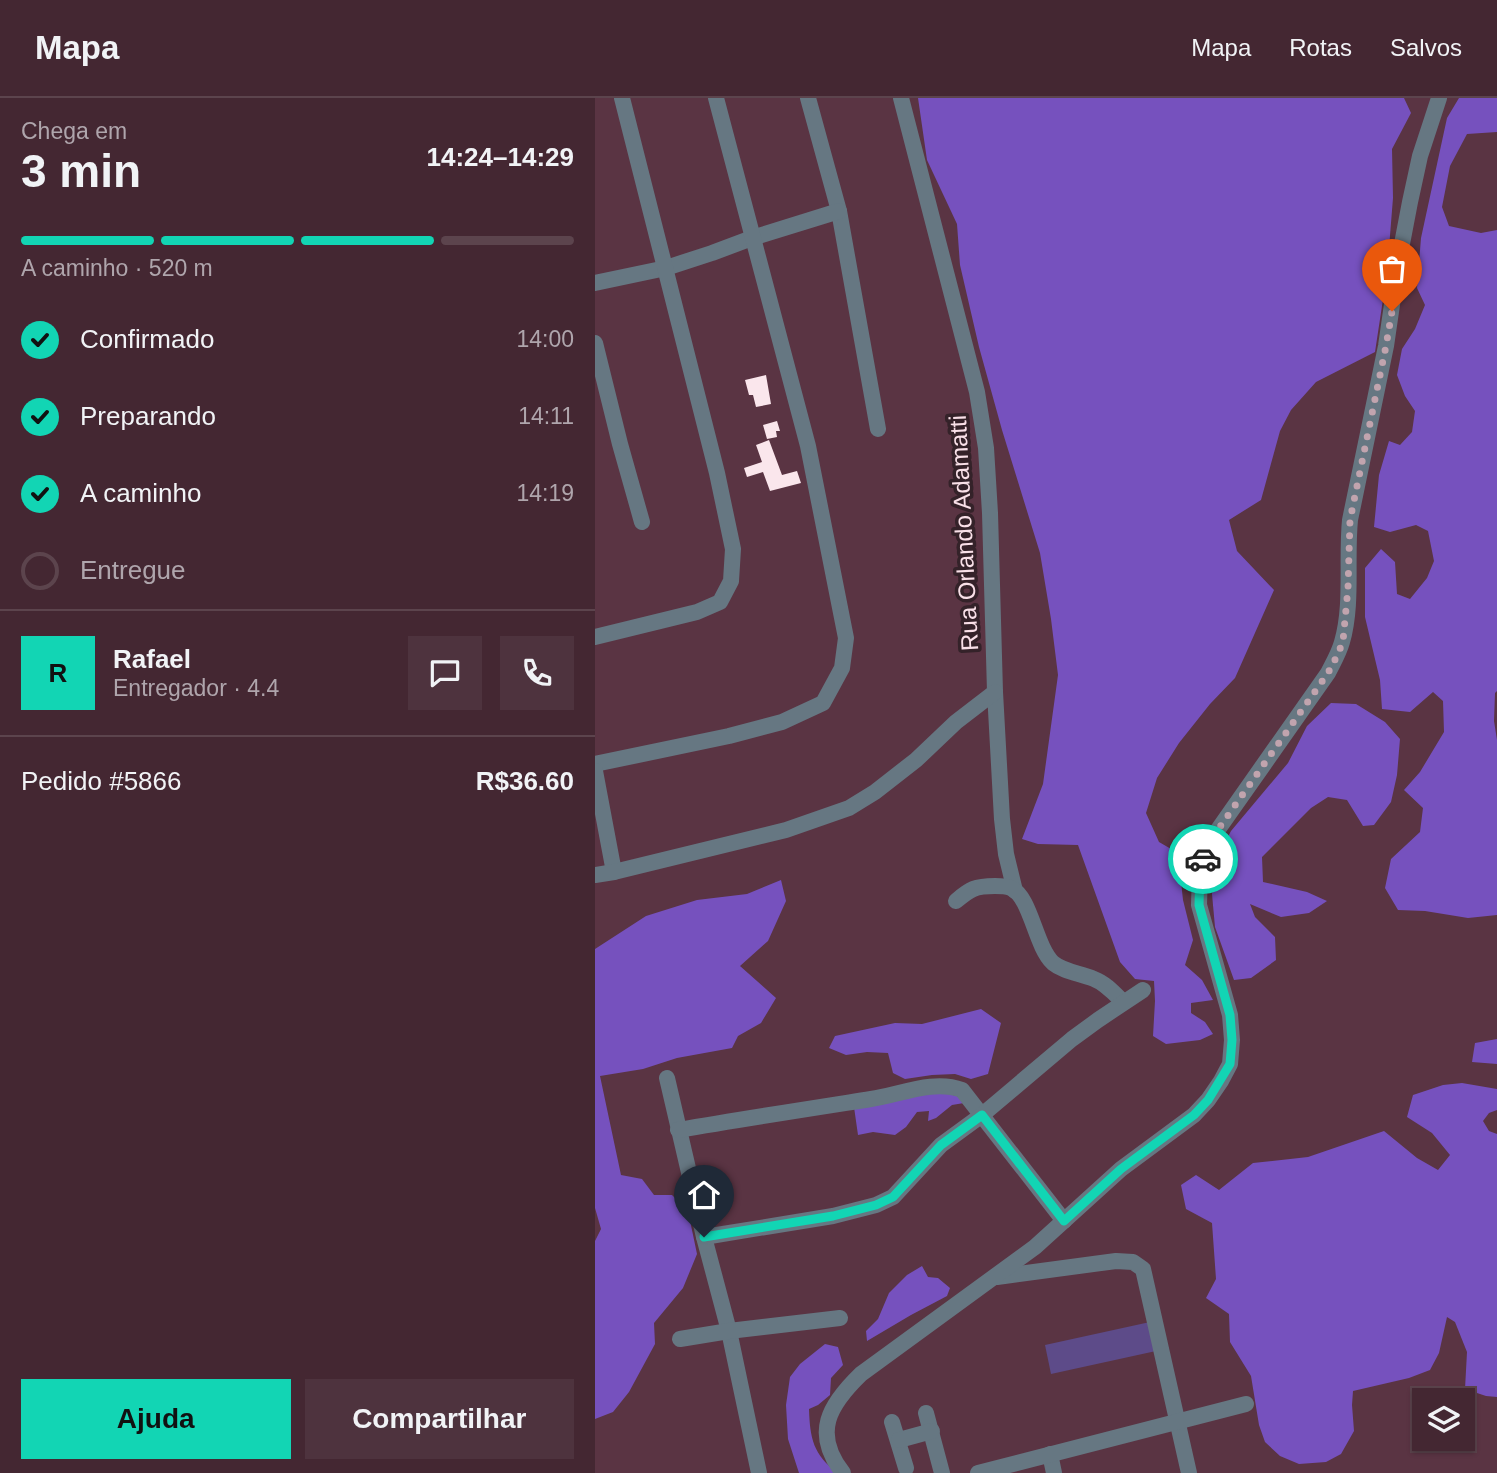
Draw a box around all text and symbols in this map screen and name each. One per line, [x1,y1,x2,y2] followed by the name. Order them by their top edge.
[35,29,119,66] text: Mapa
[1191,34,1251,61] text: Mapa
[1289,34,1352,61] text: Rotas
[1390,34,1462,61] text: Salvos
[21,118,127,144] text: Chega em
[427,142,574,172] text: 14:24–14:29
[21,145,141,197] text: 3 min
[1362,239,1422,311] pin
[1373,250,1411,288] icon: bag
[21,255,213,281] text: A caminho · 520 m
[21,321,59,359] icon: check
[80,324,214,354] text: Confirmado
[516,326,574,352] text: 14:00
[21,398,59,436] icon: check
[80,401,216,431] text: Preparando
[518,403,574,429] text: 14:11
[944,414,983,652] street label: Rua Orlando Adamatti
[21,475,59,513] icon: check
[80,478,201,508] text: A caminho
[516,480,574,506] text: 14:19
[80,555,186,585] text: Entregue
[408,636,482,710] button: chat
[500,636,574,710] button: phone
[113,644,191,674] text: Rafael
[49,658,67,688] text: R
[113,675,279,701] text: Entregador · 4.4
[21,766,181,796] text: Pedido #5866
[476,766,574,796] text: R$36.60
[1168,824,1238,894] courier
[1184,840,1222,878] icon: car
[674,1165,734,1237] pin
[685,1176,723,1214] icon: home
[21,1379,291,1459] button: Ajuda
[305,1379,574,1459] button: Compartilhar
[1412,1388,1475,1451] map controls
[1412,1388,1475,1451] button: layers

